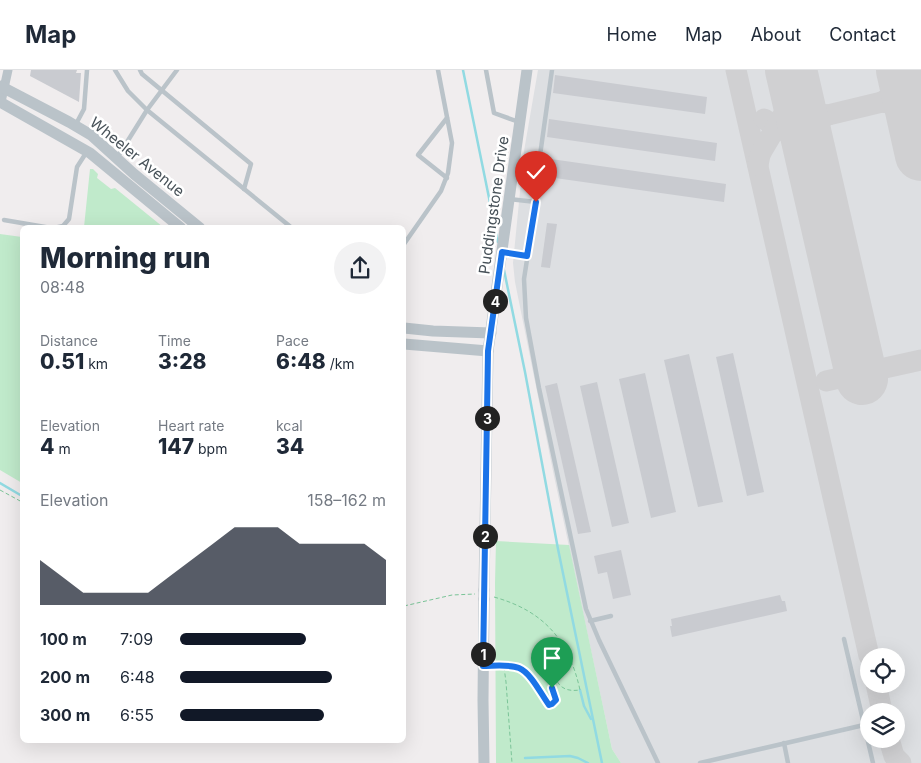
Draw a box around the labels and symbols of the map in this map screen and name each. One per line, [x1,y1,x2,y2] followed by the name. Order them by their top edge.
[86,113,188,201] street label: Wheeler Avenue
[474,135,513,275] street label: Puddingstone Drive
[515,151,557,202] pin
[482,288,508,314] pin: 4
[474,406,500,430] pin: 3
[472,524,498,548] pin: 2
[531,637,573,688] pin
[470,642,496,666] pin: 1

